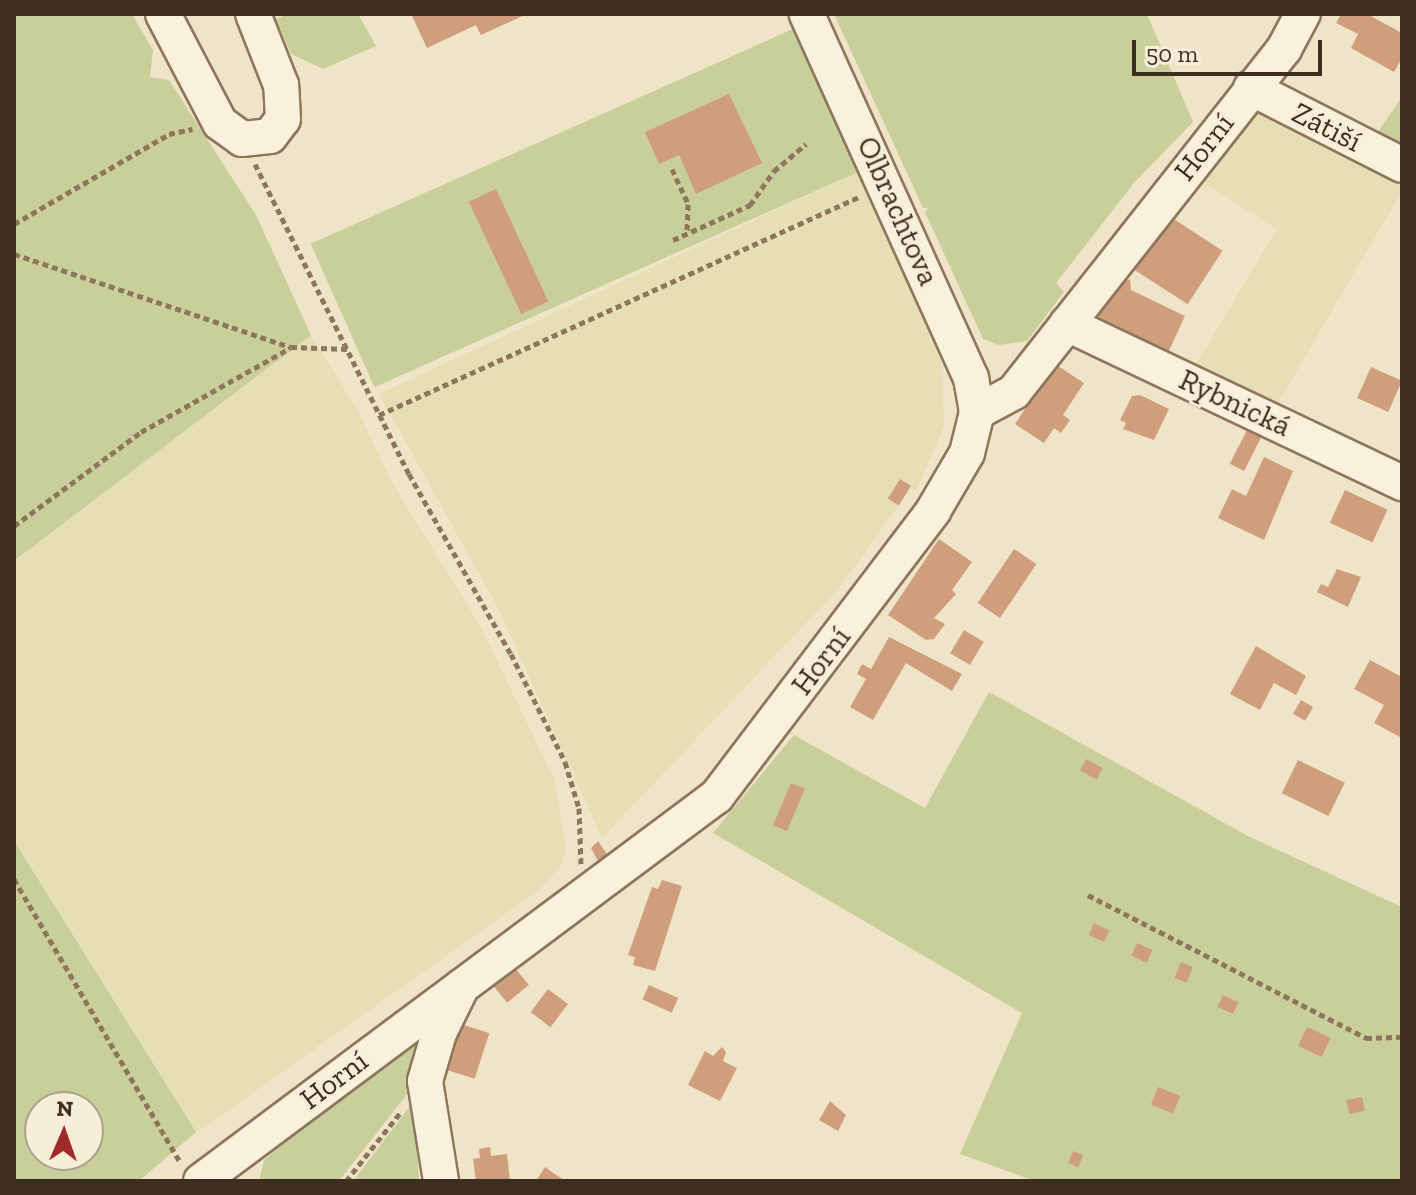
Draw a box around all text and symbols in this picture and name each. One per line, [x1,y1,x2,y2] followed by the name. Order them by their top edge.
[1136,24,1326,74] scale bar
[1146,39,1198,68] text: 50 m
[1286,94,1368,160] street label: Zátiší
[1167,106,1241,188] street label: Horní
[849,131,947,291] street label: Olbrachtova
[1173,362,1297,444] street label: Rybnická
[784,620,858,702] street label: Horní
[293,1043,375,1117] street label: Horní
[24,1091,104,1171] north arrow
[56,1095,74,1122] text: N

